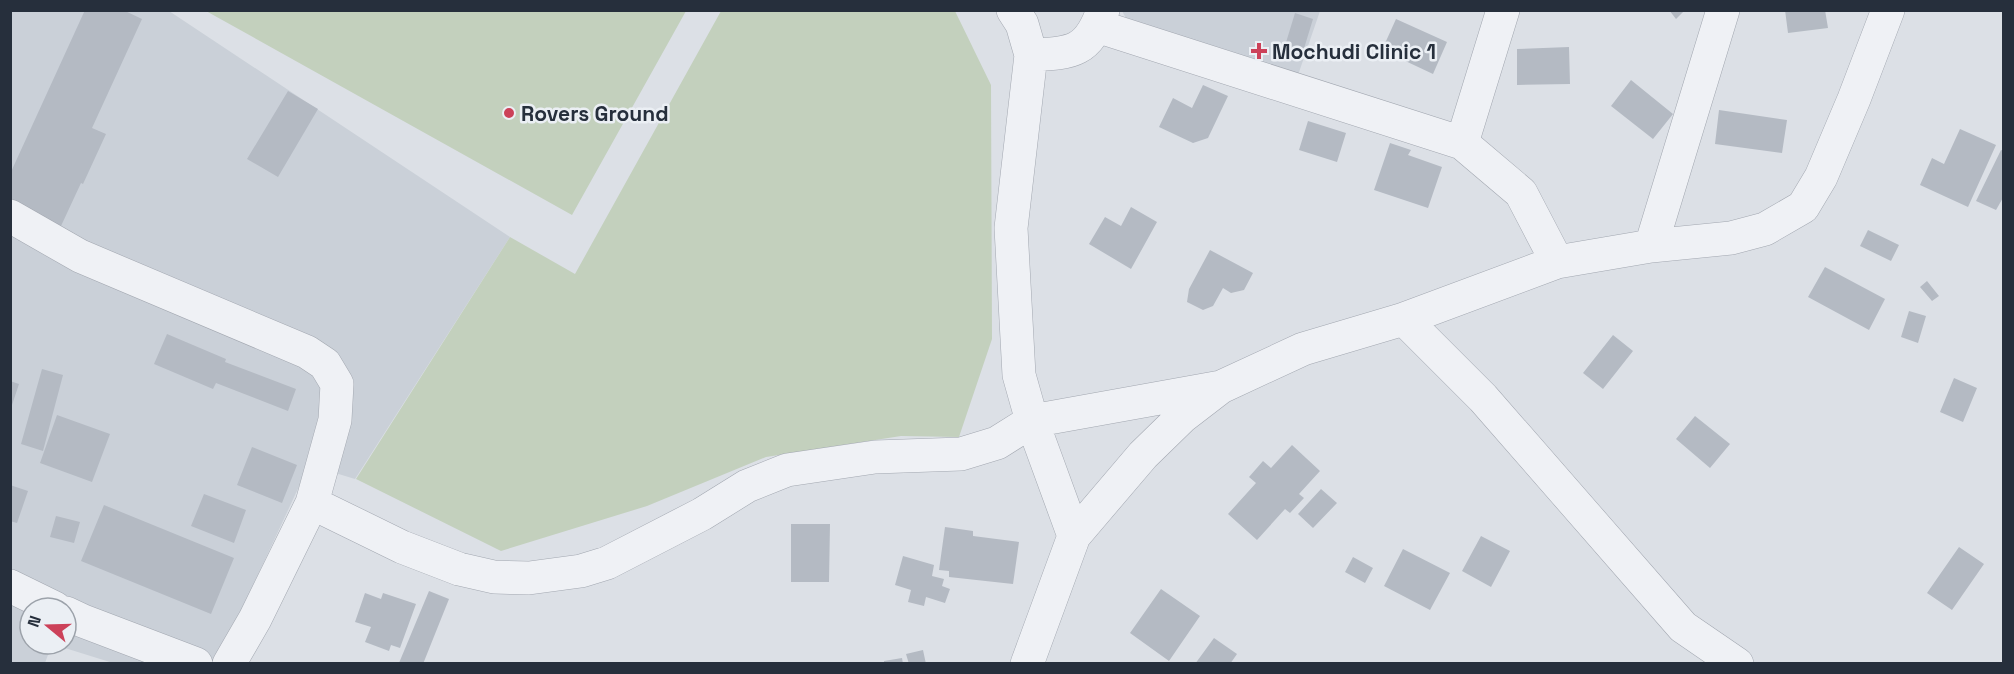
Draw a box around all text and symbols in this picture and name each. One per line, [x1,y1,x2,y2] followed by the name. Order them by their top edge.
[1272,38,1436,65] place label: Mochudi Clinic 1
[1250,42,1268,60] marker: Mochudi Clinic 1
[521,100,669,127] place label: Rovers Ground
[502,106,516,120] marker: Rovers Ground
[18,596,78,656] north arrow
[23,613,46,630] text: N

